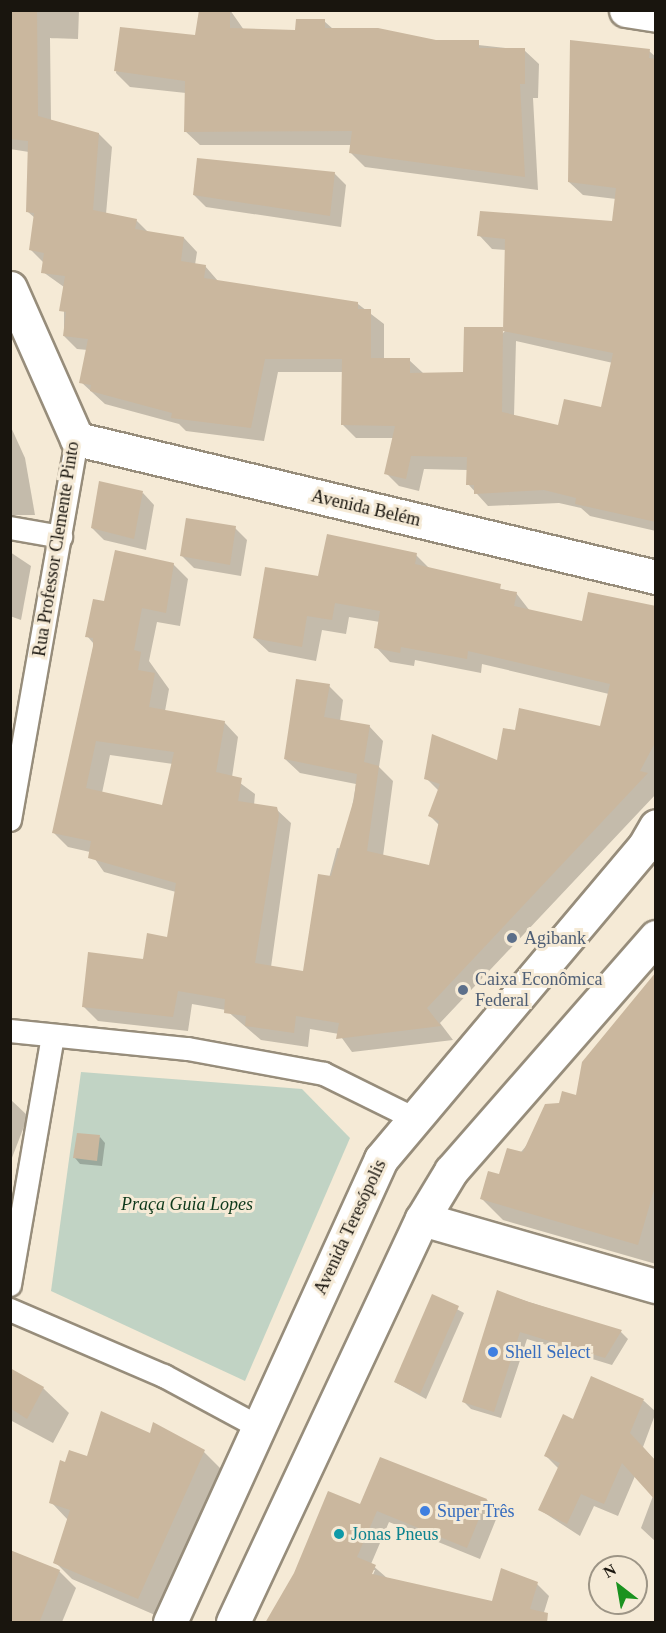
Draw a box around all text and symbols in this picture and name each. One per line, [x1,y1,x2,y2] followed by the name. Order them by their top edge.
[28,440,84,658] street label: Rua Professor Clemente Pinto
[309,485,423,531] street label: Avenida Belém
[524,927,586,949] place label: Agibank
[505,931,519,945] marker: Agibank
[475,969,602,1012] place label: Caixa Econômica Federal
[456,983,470,997] marker: Caixa Econômica Federal
[309,1156,391,1298] street label: Avenida Teresópolis
[121,1193,253,1215] park label: Praça Guia Lopes
[505,1341,590,1363] place label: Shell Select
[486,1345,500,1359] marker: Shell Select
[437,1500,515,1522] place label: Super Três
[418,1504,432,1518] marker: Super Três
[351,1523,439,1545] place label: Jonas Pneus
[332,1527,346,1541] marker: Jonas Pneus
[588,1555,648,1615] north arrow
[600,1561,619,1581] text: N

